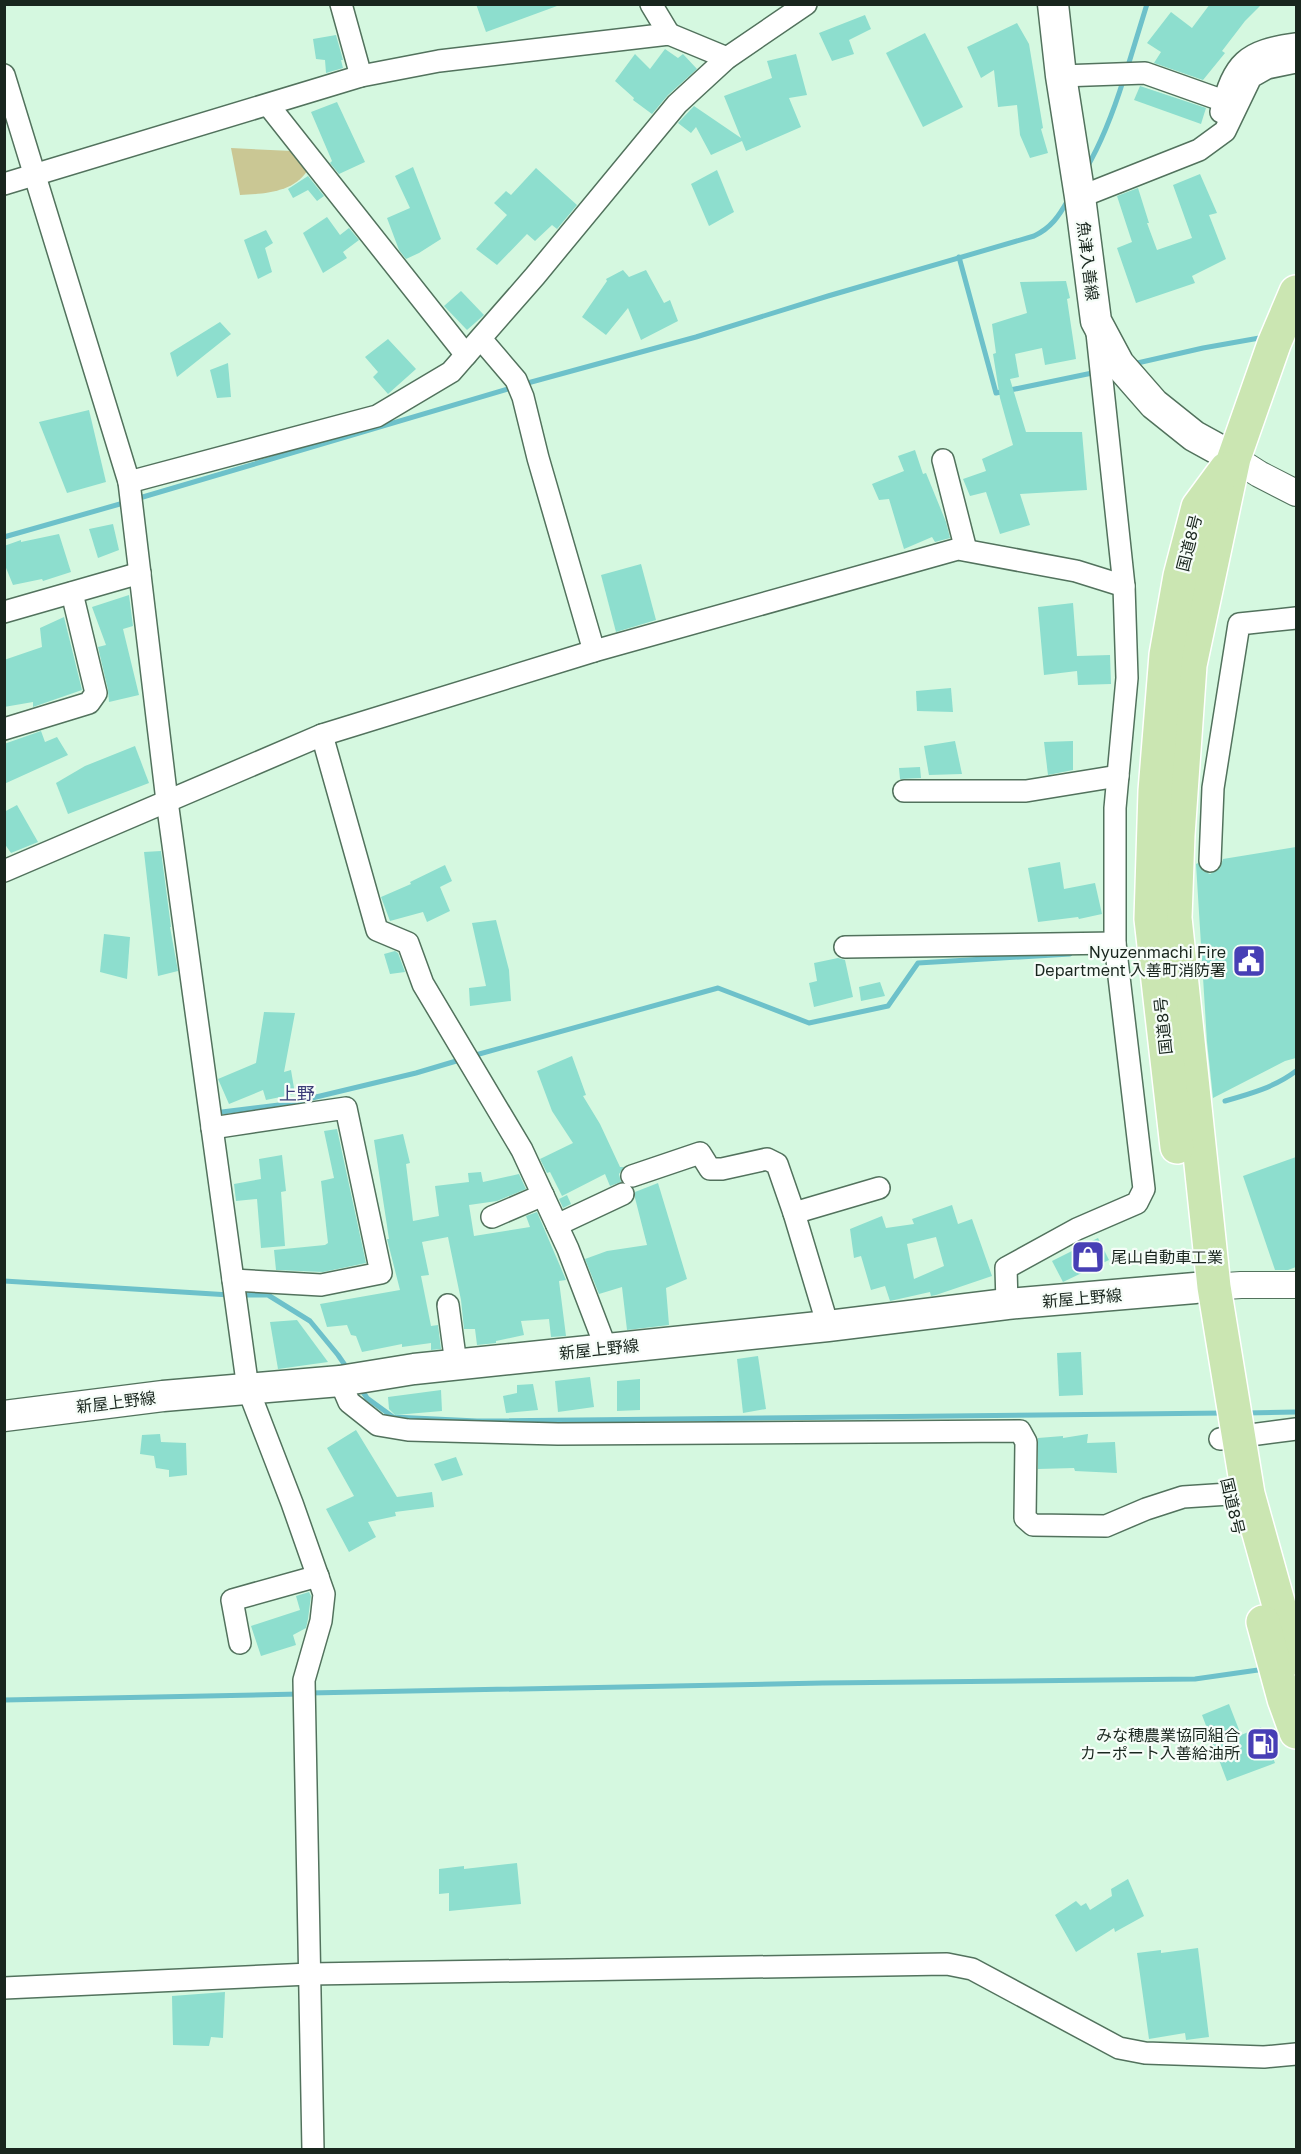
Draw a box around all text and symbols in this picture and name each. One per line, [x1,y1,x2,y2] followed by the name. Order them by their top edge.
[1073,220,1103,302] street label: 魚津入善線
[1172,513,1206,573] street label: 国道8号
[1034,942,1226,980] place label: Nyuzenmachi Fire Department 入善町消防署
[1231,943,1267,979] public building icon: Nyuzenmachi Fire Department 入善町消防署
[1150,996,1176,1056] street label: 国道8号
[279,1082,315,1104] district label: 上野
[1070,1239,1106,1275] shop icon: 尾山自動車工業
[1111,1247,1223,1267] place label: 尾山自動車工業
[1041,1285,1123,1311] street label: 新屋上野線
[558,1335,640,1363] street label: 新屋上野線
[75,1387,157,1417] street label: 新屋上野線
[1217,1476,1249,1536] street label: 国道8号
[1080,1725,1240,1763] place label: みな穂農業協同組合 カーポート入善給油所
[1245,1726,1281,1762] fuel station icon: みな穂農業協同組合 カーポート入善給油所

